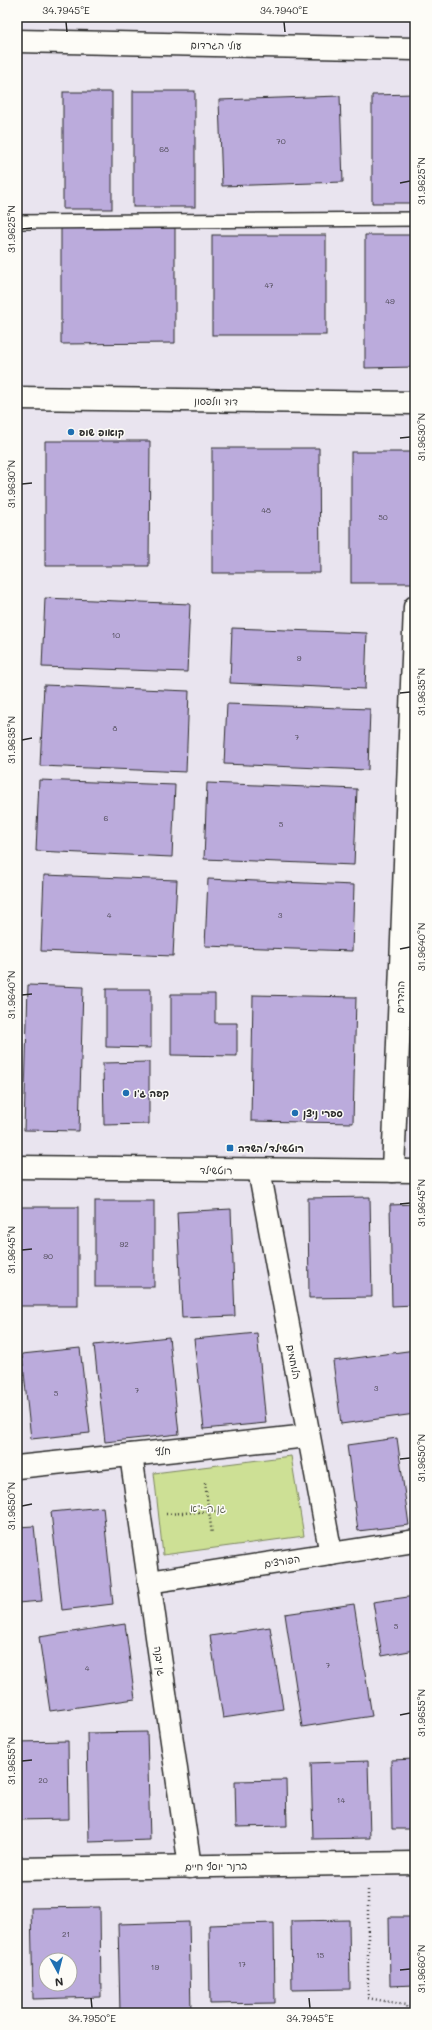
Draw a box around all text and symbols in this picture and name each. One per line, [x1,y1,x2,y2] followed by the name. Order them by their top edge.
[42,3,90,17] text: 34.7945°E
[260,3,308,17] text: 34.7940°E
[190,38,242,52] street label: עולי הגרדום
[276,136,286,146] house number: 70
[159,144,169,154] house number: 68
[414,157,428,205] text: 31.9625°N
[4,205,18,253] text: 31.9625°N
[264,280,274,290] house number: 47
[385,296,395,306] house number: 49
[194,394,238,408] street label: דוד וולפסון
[414,413,428,461] text: 31.9630°N
[79,425,124,439] place label: קואופ שופ
[66,427,76,437] marker: קואופ שופ
[4,460,18,508] text: 31.9630°N
[261,505,271,515] house number: 48
[378,512,388,522] house number: 50
[112,630,120,640] house number: 10
[297,653,302,663] house number: 9
[414,668,428,716] text: 31.9635°N
[4,716,18,764] text: 31.9635°N
[113,723,118,733] house number: 8
[295,732,300,742] house number: 7
[104,813,109,823] house number: 6
[279,819,284,829] house number: 5
[107,910,112,920] house number: 4
[278,910,283,920] house number: 3
[414,923,428,971] text: 31.9640°N
[4,971,18,1019] text: 31.9640°N
[392,980,408,1014] street label: ההדרים
[134,1086,170,1100] place label: קפה ג'ו
[121,1088,131,1098] marker: קפה ג'ו
[303,1106,343,1120] place label: ספרי ניצן
[290,1108,300,1118] marker: ספרי ניצן
[238,1141,304,1155] place label: רוטשילד/השדה
[225,1143,235,1153] marker: רוטשילד/השדה
[200,1163,232,1177] street label: רוטשילד
[414,1179,428,1227] text: 31.9645°N
[4,1226,18,1274] text: 31.9645°N
[119,1239,129,1249] house number: 92
[43,1251,53,1261] house number: 90
[284,1343,304,1381] street label: הלוחמים
[374,1383,379,1393] house number: 3
[135,1385,140,1395] house number: 7
[54,1388,59,1398] house number: 5
[414,1434,428,1482] text: 31.9650°N
[155,1443,171,1459] street label: חלץ
[4,1482,18,1530] text: 31.9650°N
[190,1501,226,1515] park label: גן ה-י"א
[263,1551,301,1571] street label: הפורצים
[394,1621,399,1631] house number: 5
[151,1645,169,1677] street label: גן יבנה
[326,1660,331,1670] house number: 7
[85,1663,90,1673] house number: 4
[414,1689,428,1737] text: 31.9655°N
[4,1737,18,1785] text: 31.9655°N
[38,1775,48,1785] house number: 20
[337,1795,345,1805] house number: 14
[185,1858,247,1874] street label: ברנר יוסף חיים
[62,1929,70,1939] house number: 21
[414,1945,428,1993] text: 31.9660°N
[316,1950,324,1960] house number: 15
[38,1952,78,1992] north arrow
[238,1959,247,1969] house number: 17
[151,1962,159,1972] house number: 19
[54,1974,64,1990] text: N
[68,2011,116,2025] text: 34.7950°E
[286,2011,334,2025] text: 34.7945°E

